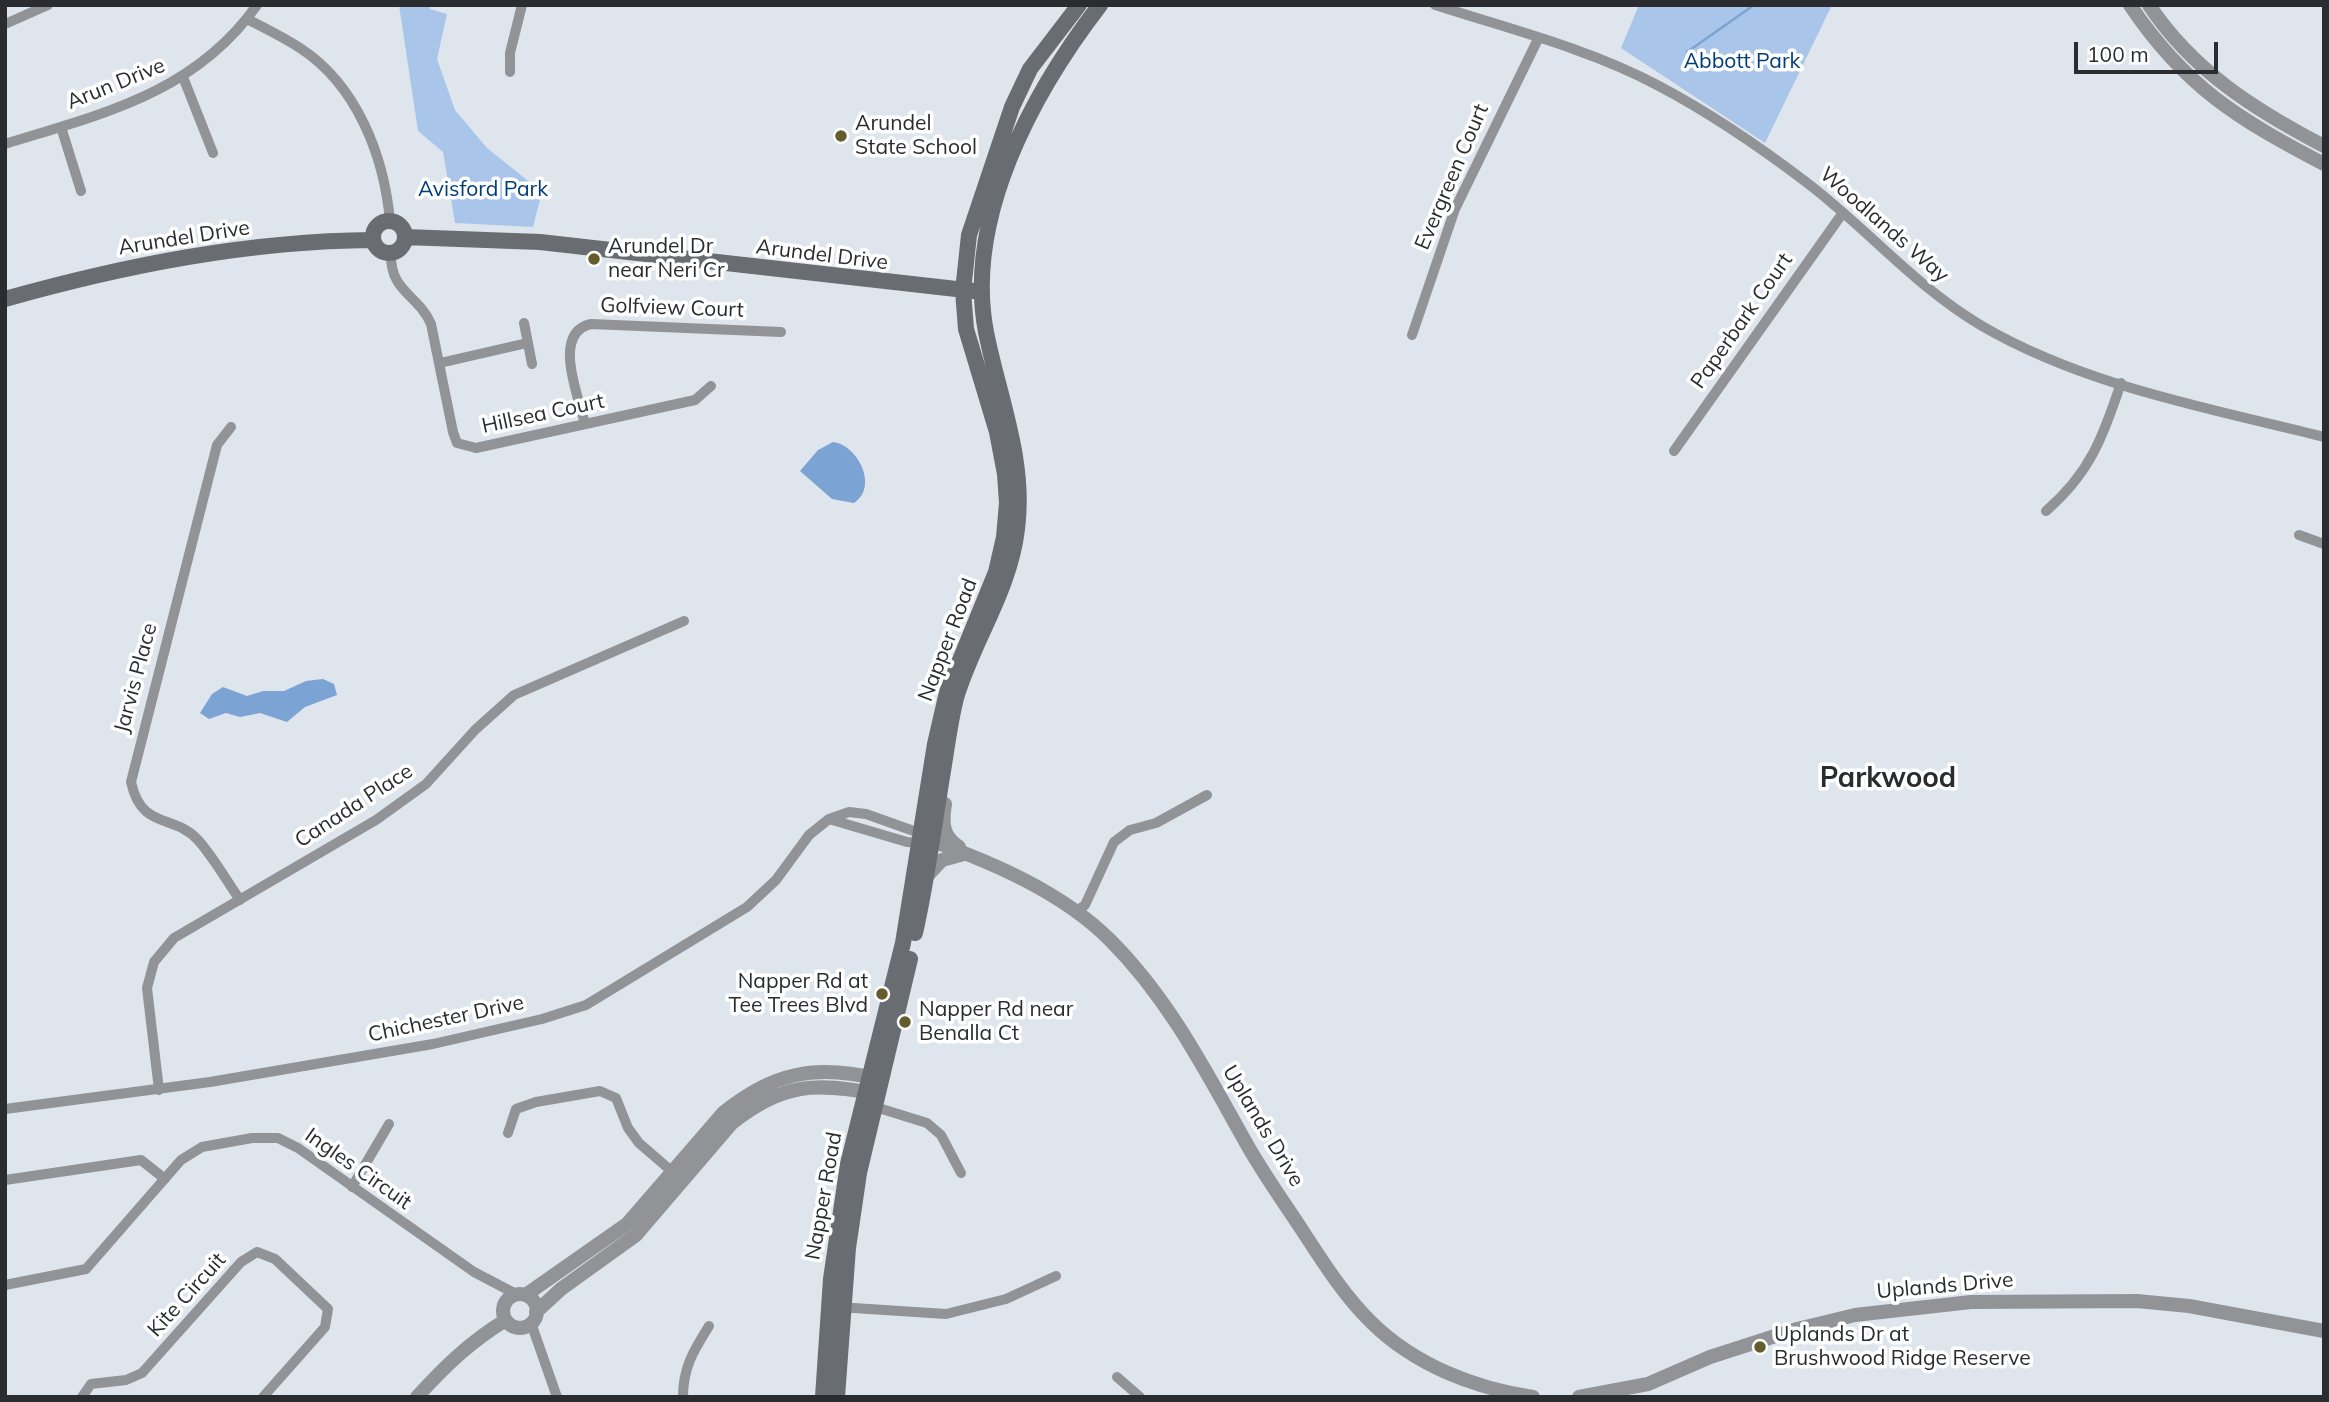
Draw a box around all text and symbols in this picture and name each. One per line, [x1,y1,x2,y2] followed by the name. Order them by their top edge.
[2077,28,2220,72] scale bar
[2087,41,2149,67] text: 100 m
[1684,49,1800,75] park label: Abbott Park
[63,53,169,115] street label: Arun Drive
[1410,100,1494,254] street label: Evergreen Court
[855,111,977,161] place label: Arundel State School
[833,128,849,144] marker: Arundel State School
[1814,162,1954,288] street label: Woodlands Way
[418,177,548,203] park label: Avisford Park
[116,215,252,261] street label: Arundel Drive
[608,234,725,284] place label: Arundel Dr near Neri Cr
[755,234,889,276] street label: Arundel Drive
[1686,248,1798,394] street label: Paperbark Court
[586,251,602,267] marker: Arundel Dr near Neri Cr
[600,293,744,323] street label: Golfview Court
[480,389,606,439] street label: Hillsea Court
[913,575,983,705] street label: Napper Road
[109,620,163,736] street label: Jarvis Place
[290,759,418,853] street label: Canada Place
[1820,762,1956,796] district label: Parkwood
[728,969,868,1019] place label: Napper Rd at Tee Trees Blvd
[874,986,890,1002] marker: Napper Rd at Tee Trees Blvd
[366,990,526,1048] street label: Chichester Drive
[919,997,1073,1047] place label: Napper Rd near Benalla Ct
[897,1014,913,1030] marker: Napper Rd near Benalla Ct
[1217,1061,1309,1191] street label: Uplands Drive
[300,1123,416,1215] street label: Ingles Circuit
[800,1130,848,1262] street label: Napper Road
[143,1248,231,1342] street label: Kite Circuit
[1876,1267,2014,1305] street label: Uplands Drive
[1774,1322,2031,1372] place label: Uplands Dr at Brushwood Ridge Reserve
[1752,1339,1768,1355] marker: Uplands Dr at Brushwood Ridge Reserve

